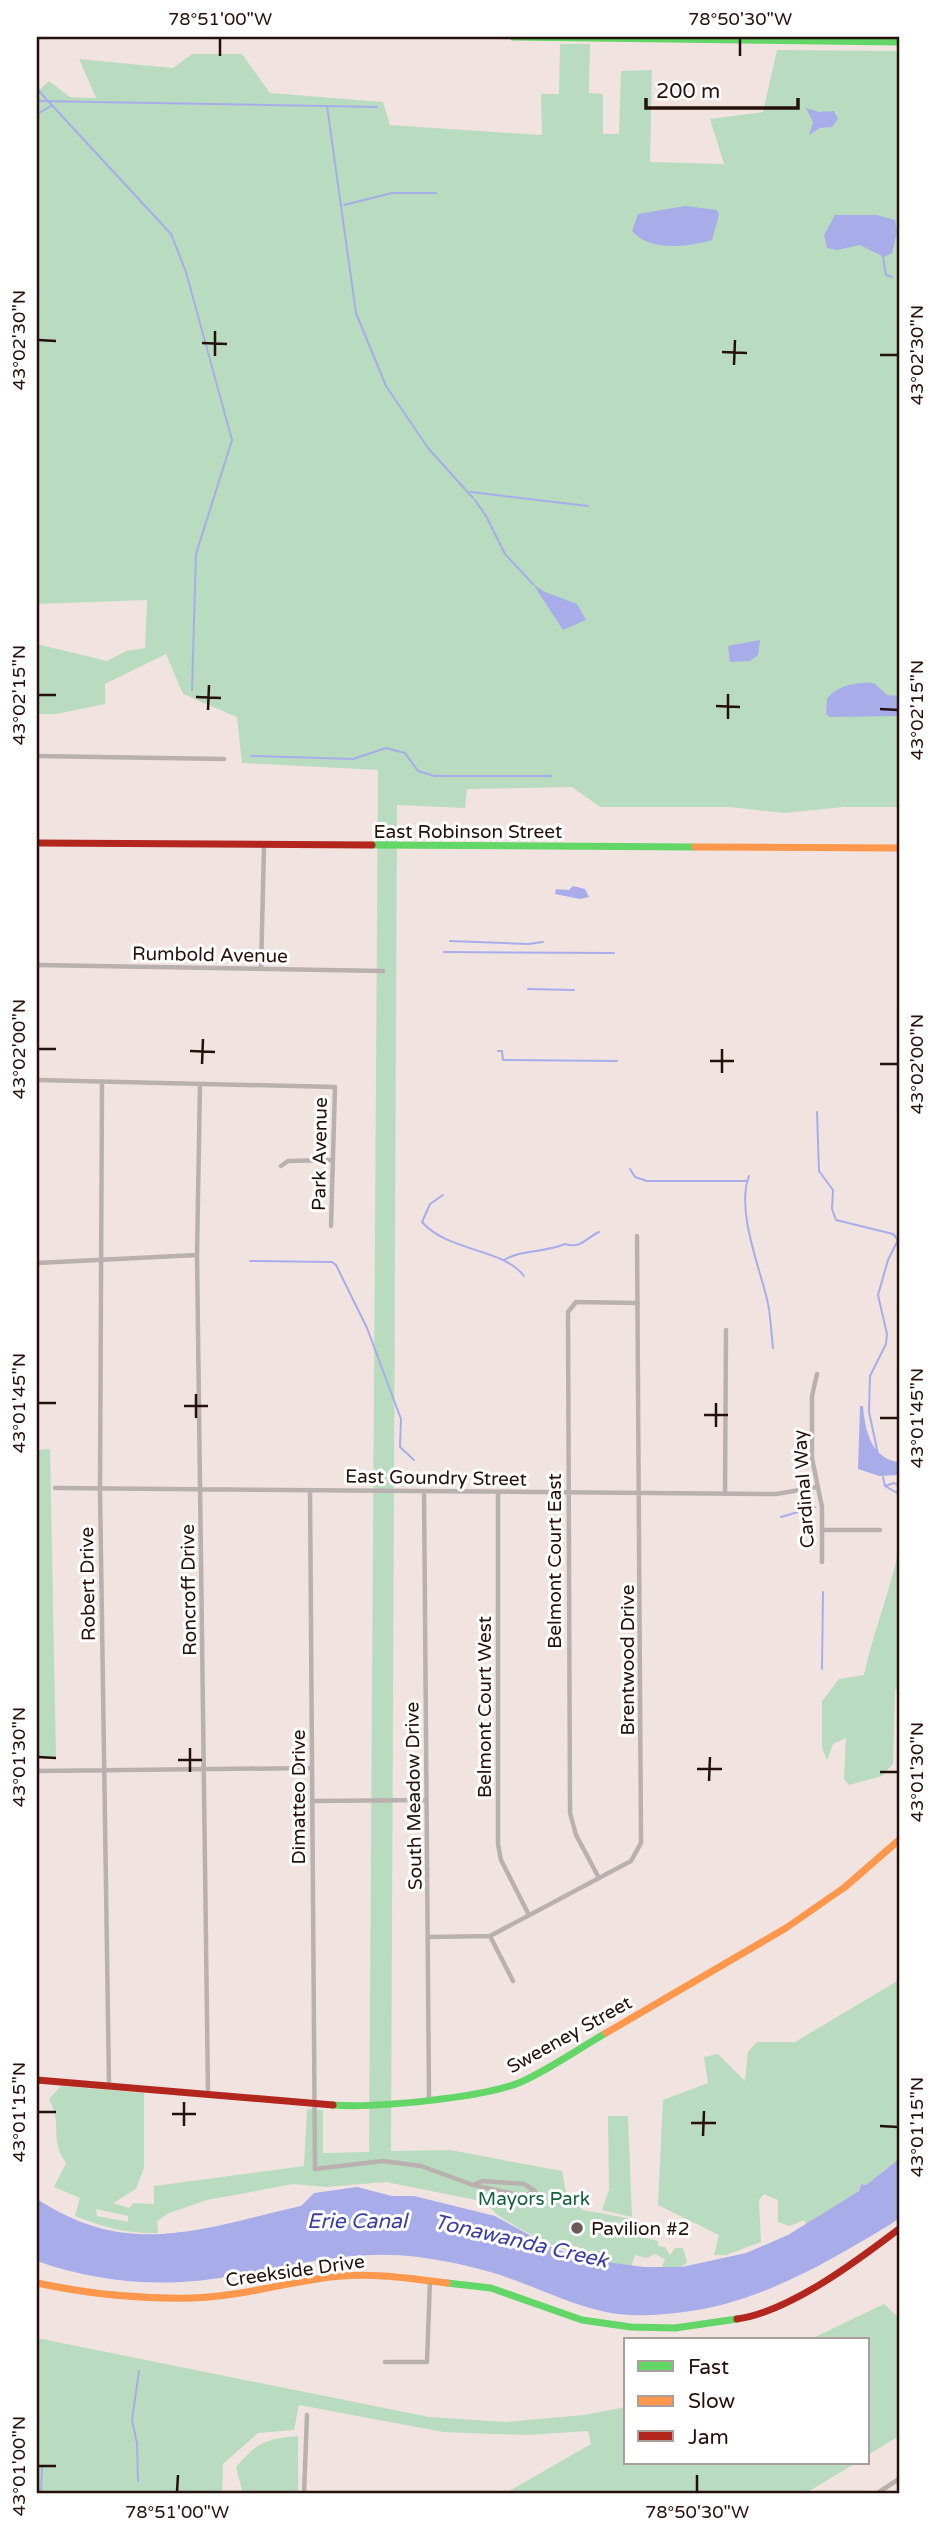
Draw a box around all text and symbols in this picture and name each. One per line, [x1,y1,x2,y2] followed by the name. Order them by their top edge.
[168,8,272,30] text: 78°51'00"W
[688,8,792,30] text: 78°50'30"W
[646,66,798,110] scale bar
[656,79,720,104] text: 200 m
[8,290,30,390] text: 43°02'30"N
[906,305,928,405] text: 43°02'30"N
[8,645,30,745] text: 43°02'15"N
[906,660,928,760] text: 43°02'15"N
[374,821,562,843] street label: East Robinson Street
[132,943,288,967] street label: Rumbold Avenue
[8,999,30,1099] text: 43°02'00"N
[906,1014,928,1114] text: 43°02'00"N
[308,1097,332,1211] street label: Park Avenue
[8,1353,30,1453] text: 43°01'45"N
[906,1368,928,1468] text: 43°01'45"N
[789,1429,819,1549] street label: Cardinal Way
[345,1465,527,1491] street label: East Goundry Street
[544,1473,566,1649] street label: Belmont Court East
[177,1524,201,1656] street label: Roncroff Drive
[76,1527,100,1641] street label: Robert Drive
[617,1584,639,1736] street label: Brentwood Drive
[474,1616,496,1798] street label: Belmont Court West
[401,1702,427,1890] street label: South Meadow Drive
[8,1707,30,1807] text: 43°01'30"N
[906,1722,928,1822] text: 43°01'30"N
[288,1729,310,1865] street label: Dimatteo Drive
[503,1992,636,2078] street label: Sweeney Street
[8,2062,30,2162] text: 43°01'15"N
[906,2077,928,2177] text: 43°01'15"N
[478,2188,590,2210] park label: Mayors Park
[307,2209,410,2234] water label: Erie Canal
[432,2209,612,2274] water label: Tonawanda Creek
[591,2218,690,2240] place label: Pavilion #2
[569,2220,585,2236] marker: Pavilion #2
[224,2250,366,2292] street label: Creekside Drive
[624,2338,870,2464] legend
[688,2355,729,2380] text: Fast
[688,2389,736,2414] text: Slow
[8,2416,30,2516] text: 43°01'00"N
[688,2425,729,2450] text: Jam
[125,2501,229,2523] text: 78°51'00"W
[645,2501,749,2523] text: 78°50'30"W

